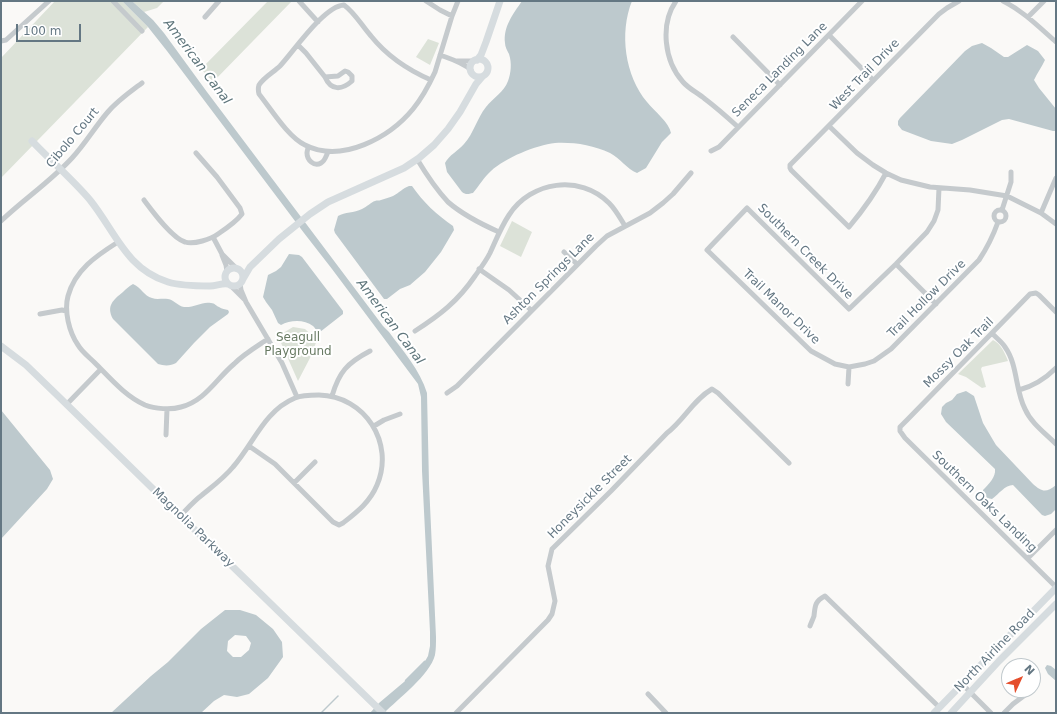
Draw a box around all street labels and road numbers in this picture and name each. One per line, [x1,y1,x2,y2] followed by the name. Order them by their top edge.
[730,20,830,120] street label: Seneca Landing Lane
[827,36,903,114] street label: West Trail Drive
[44,105,102,171] street label: Cibolo Court
[754,201,856,303] street label: Southern Creek Drive
[500,230,598,328] street label: Ashton Springs Lane
[885,257,969,341] street label: Trail Hollow Drive
[739,266,823,348] street label: Trail Manor Drive
[921,315,997,391] street label: Mossy Oak Trail
[929,448,1039,556] street label: Southern Oaks Landing
[545,452,635,542] street label: Honeysickle Street
[149,485,237,571] street label: Magnolia Parkway
[952,607,1038,695] street label: North Airline Road

